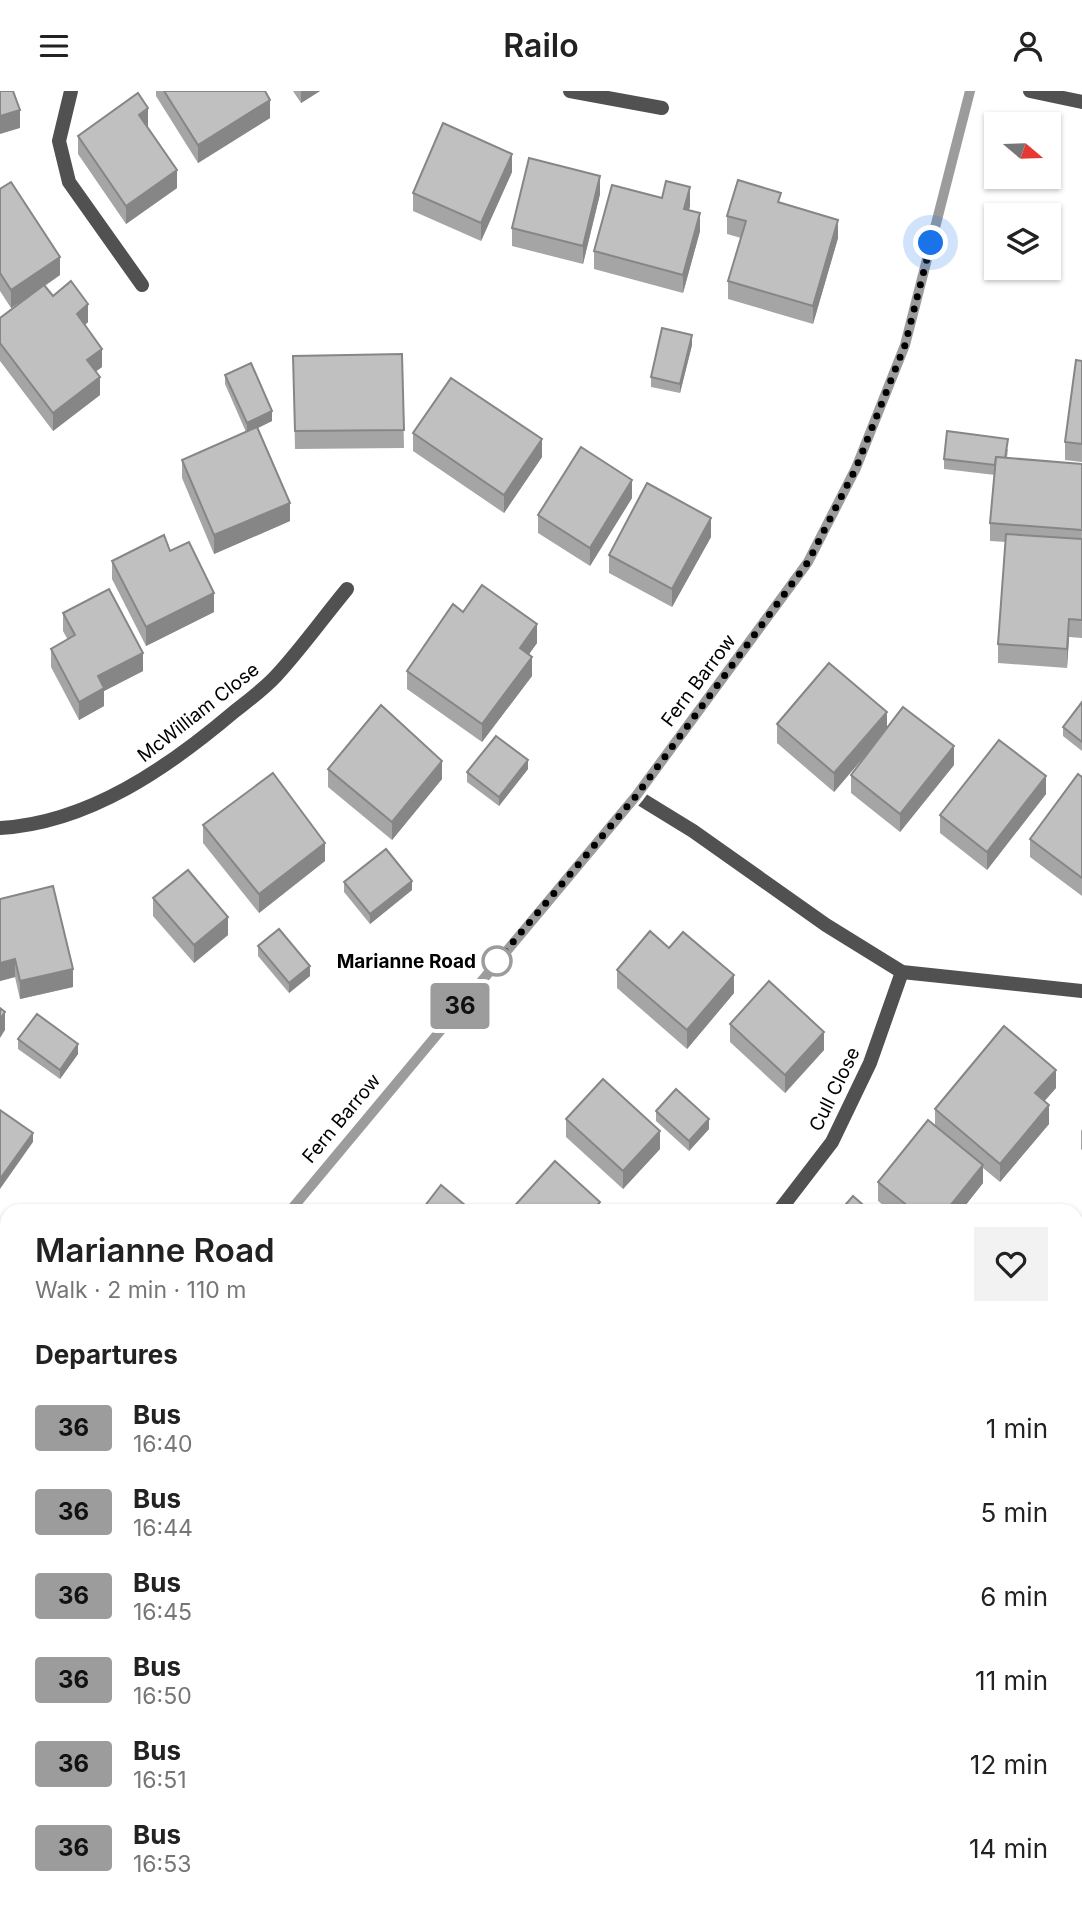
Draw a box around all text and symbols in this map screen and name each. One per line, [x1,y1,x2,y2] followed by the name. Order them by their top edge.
[503,26,579,65] text: Railo
[35,27,73,65] icon: menu
[1009,27,1047,65] icon: person
[984,112,1060,189] north arrow
[984,112,1061,280] map controls
[984,203,1061,280] button: layers
[913,225,948,260] your location
[656,630,741,731] street label: Fern Barrow
[133,658,264,767] street label: McWilliam Close
[482,946,512,976] marker: Marianne Road
[337,950,476,973] place label: Marianne Road
[428,983,491,1029] line badge: 36
[444,991,476,1020] text: 36
[804,1043,865,1135] street label: Cull Close
[297,1069,385,1168] street label: Fern Barrow
[974,1227,1048,1301] button: heart
[35,1230,275,1270] text: Marianne Road
[35,1276,246,1304] text: Walk · 2 min · 110 m
[35,1339,178,1370] text: Departures
[133,1399,181,1430] text: Bus
[58,1413,89,1442] text: 36
[986,1413,1048,1444] text: 1 min
[133,1430,193,1458] text: 16:40
[133,1483,181,1514] text: Bus
[58,1497,89,1526] text: 36
[980,1497,1048,1528] text: 5 min
[133,1514,193,1542] text: 16:44
[133,1567,181,1598] text: Bus
[58,1581,89,1610] text: 36
[980,1581,1048,1612] text: 6 min
[133,1598,192,1626] text: 16:45
[133,1651,181,1682] text: Bus
[58,1665,89,1694] text: 36
[975,1665,1048,1696] text: 11 min
[133,1682,192,1710] text: 16:50
[133,1735,181,1766] text: Bus
[58,1749,89,1778] text: 36
[970,1749,1048,1780] text: 12 min
[133,1766,187,1794] text: 16:51
[133,1819,181,1850] text: Bus
[58,1833,89,1862] text: 36
[969,1833,1048,1864] text: 14 min
[133,1850,191,1878] text: 16:53

